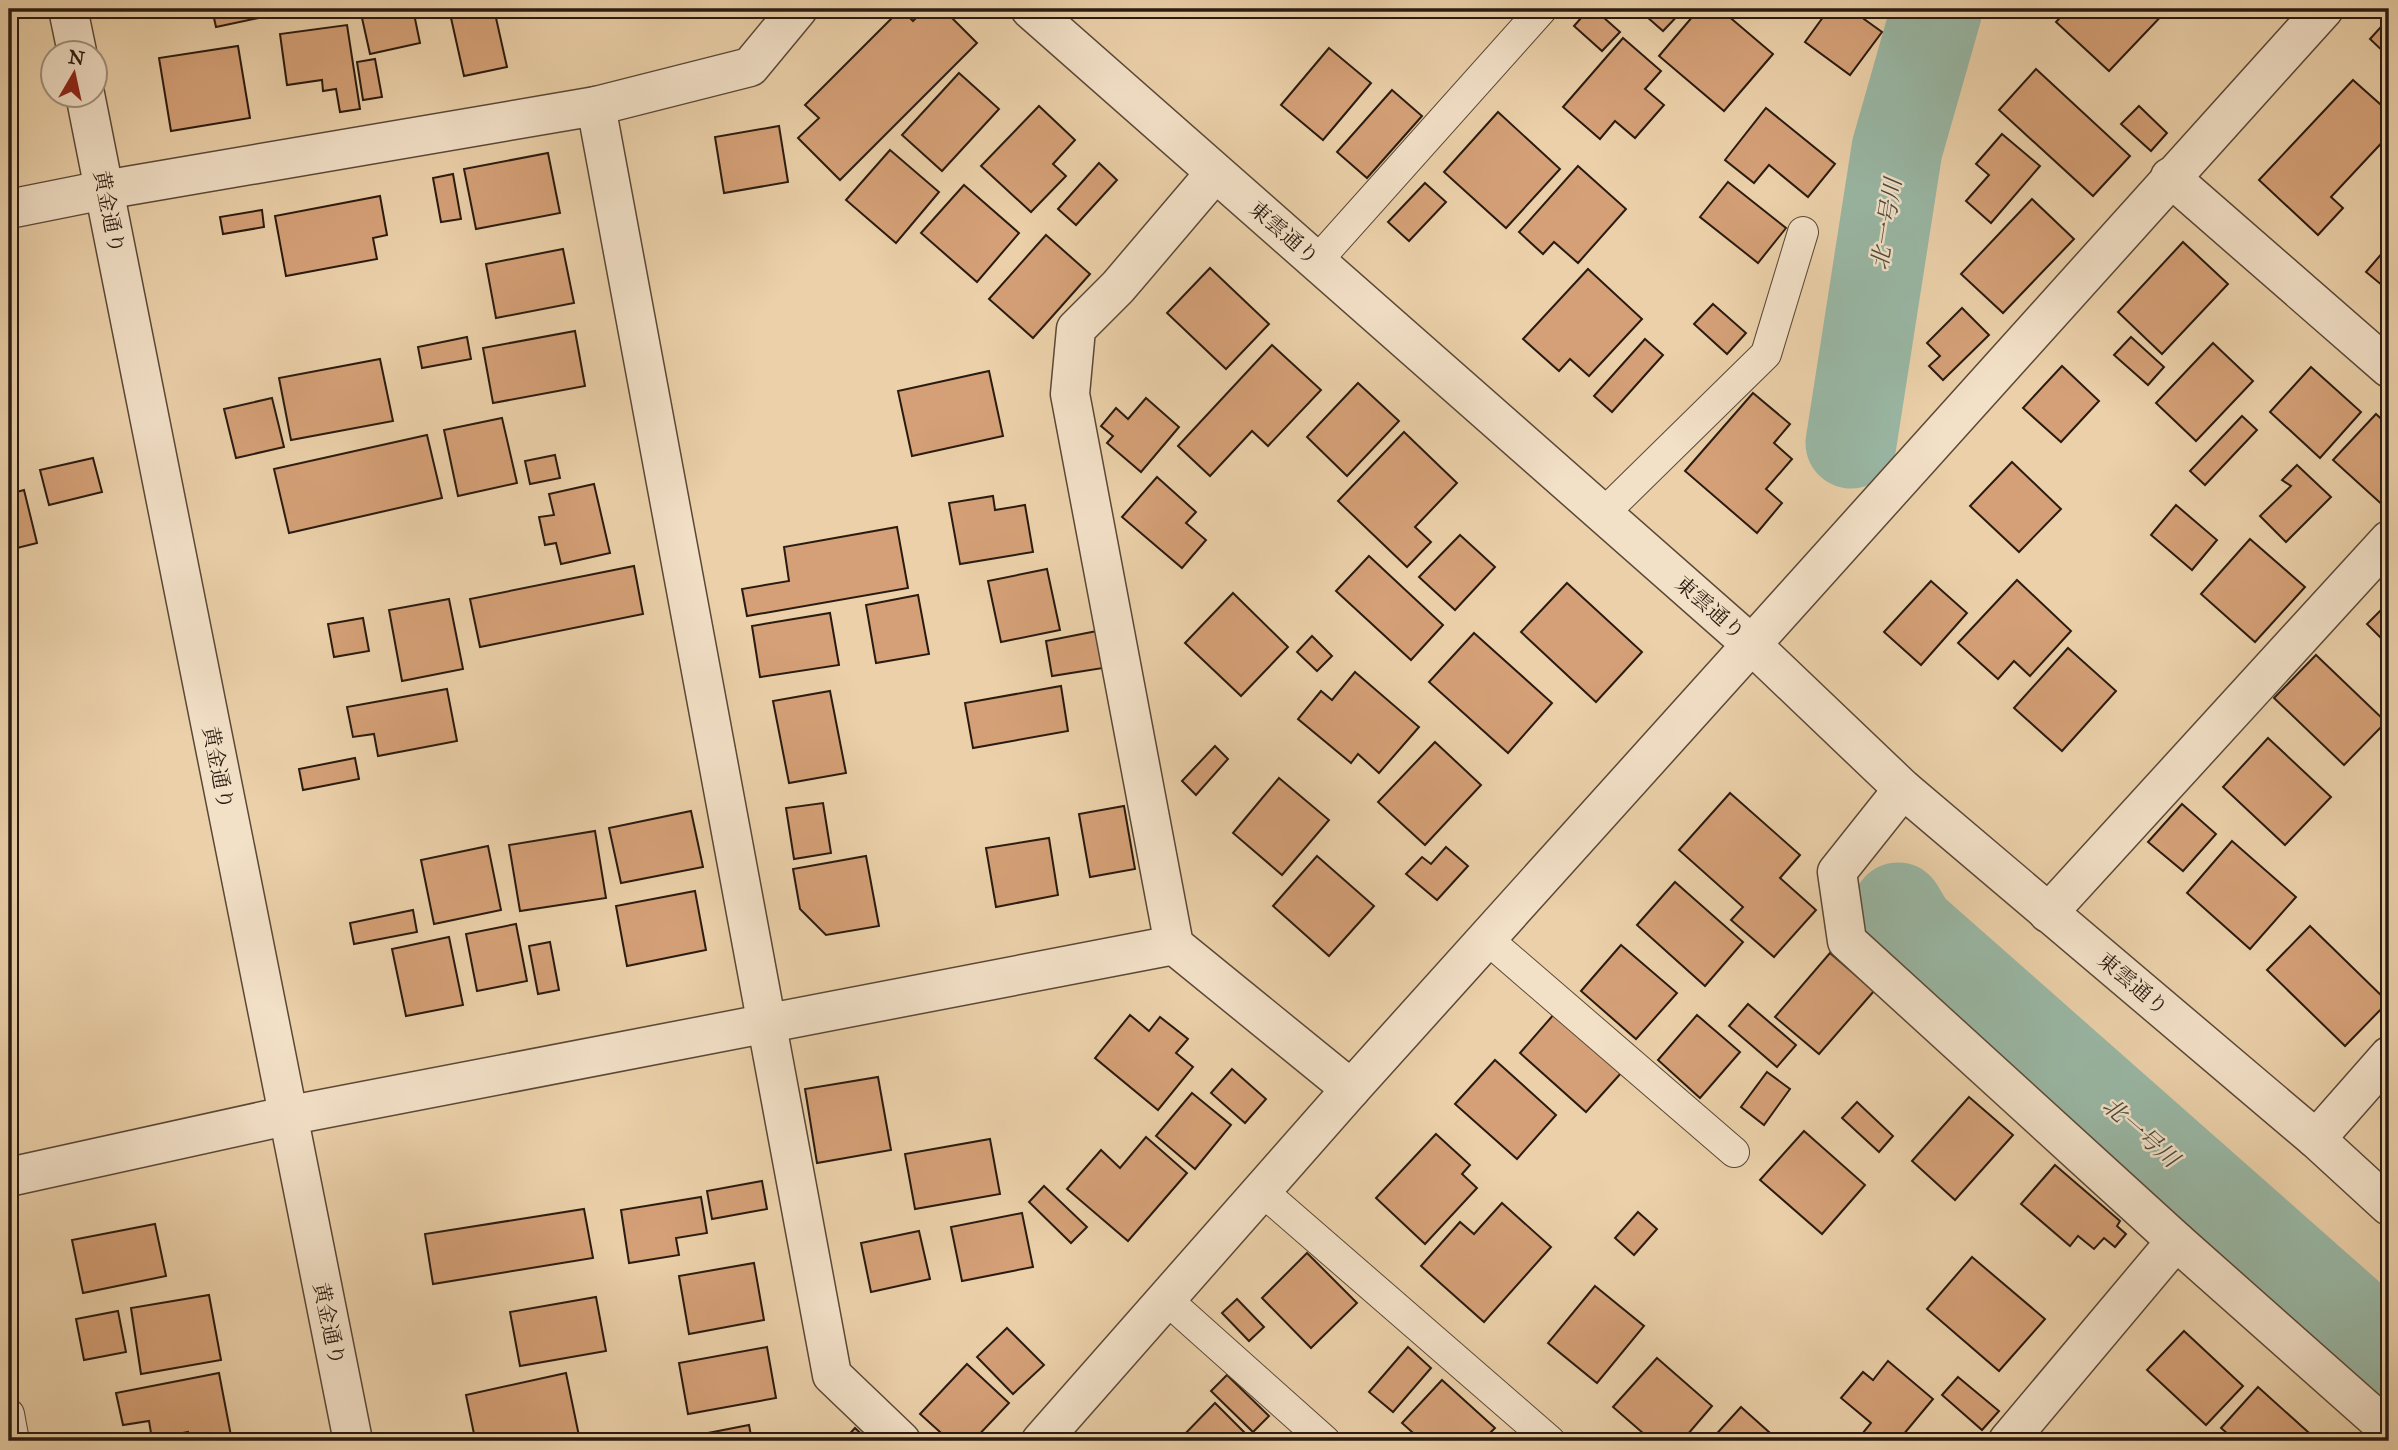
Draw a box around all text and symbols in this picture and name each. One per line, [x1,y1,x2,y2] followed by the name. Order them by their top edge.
[38,38,108,108] north arrow
[67,45,86,70] text: N
[88,168,130,256] street label: 黄金通り
[1865,173,1907,272] water label: 北一号川
[1244,196,1324,270] street label: 東雲通り
[1670,571,1750,645] street label: 東雲通り
[197,724,239,812] street label: 黄金通り
[2092,947,2174,1021] street label: 東雲通り
[2097,1091,2187,1175] water label: 北一号川
[308,1280,350,1368] street label: 黄金通り

